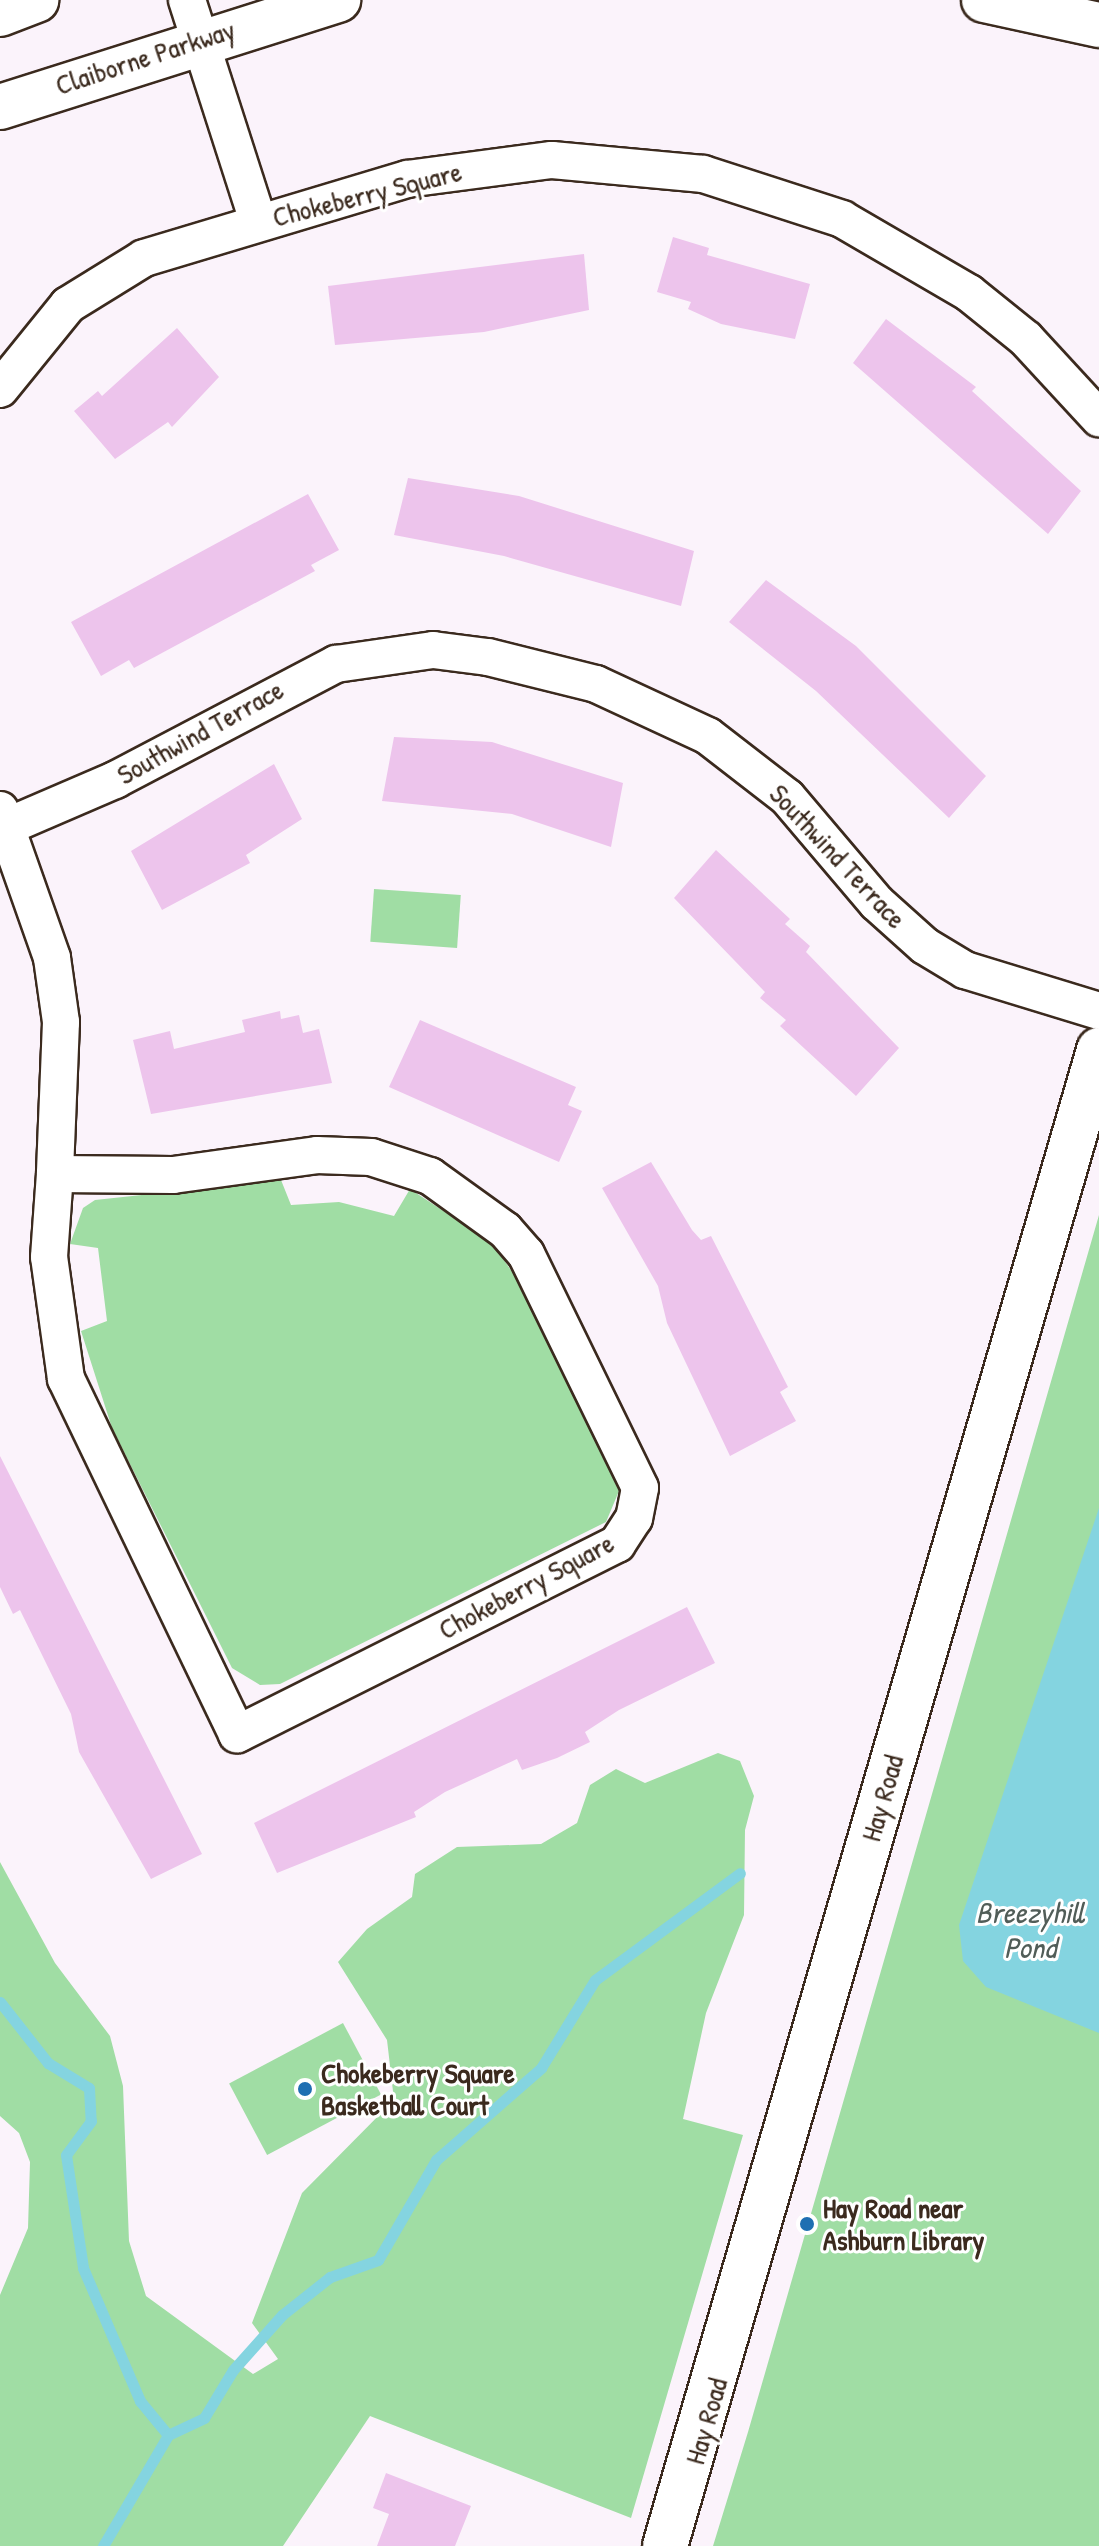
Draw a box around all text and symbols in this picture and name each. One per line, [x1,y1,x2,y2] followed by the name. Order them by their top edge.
[51,12,239,102] street label: Claiborne Parkway
[269,154,465,234] street label: Chokeberry Square
[111,673,289,791] street label: Southwind Terrace
[763,777,913,935] street label: Southwind Terrace
[433,1526,619,1646] street label: Chokeberry Square
[854,1751,910,1845] street label: Hay Road
[976,1894,1084,1964] water label: Breezyhill Pond
[321,2056,515,2122] place label: Chokeberry Square Basketball Court
[296,2080,314,2098] marker: Chokeberry Square Basketball Court
[823,2191,984,2257] place label: Hay Road near Ashburn Library
[798,2215,816,2233] marker: Hay Road near Ashburn Library
[678,2374,734,2468] street label: Hay Road

